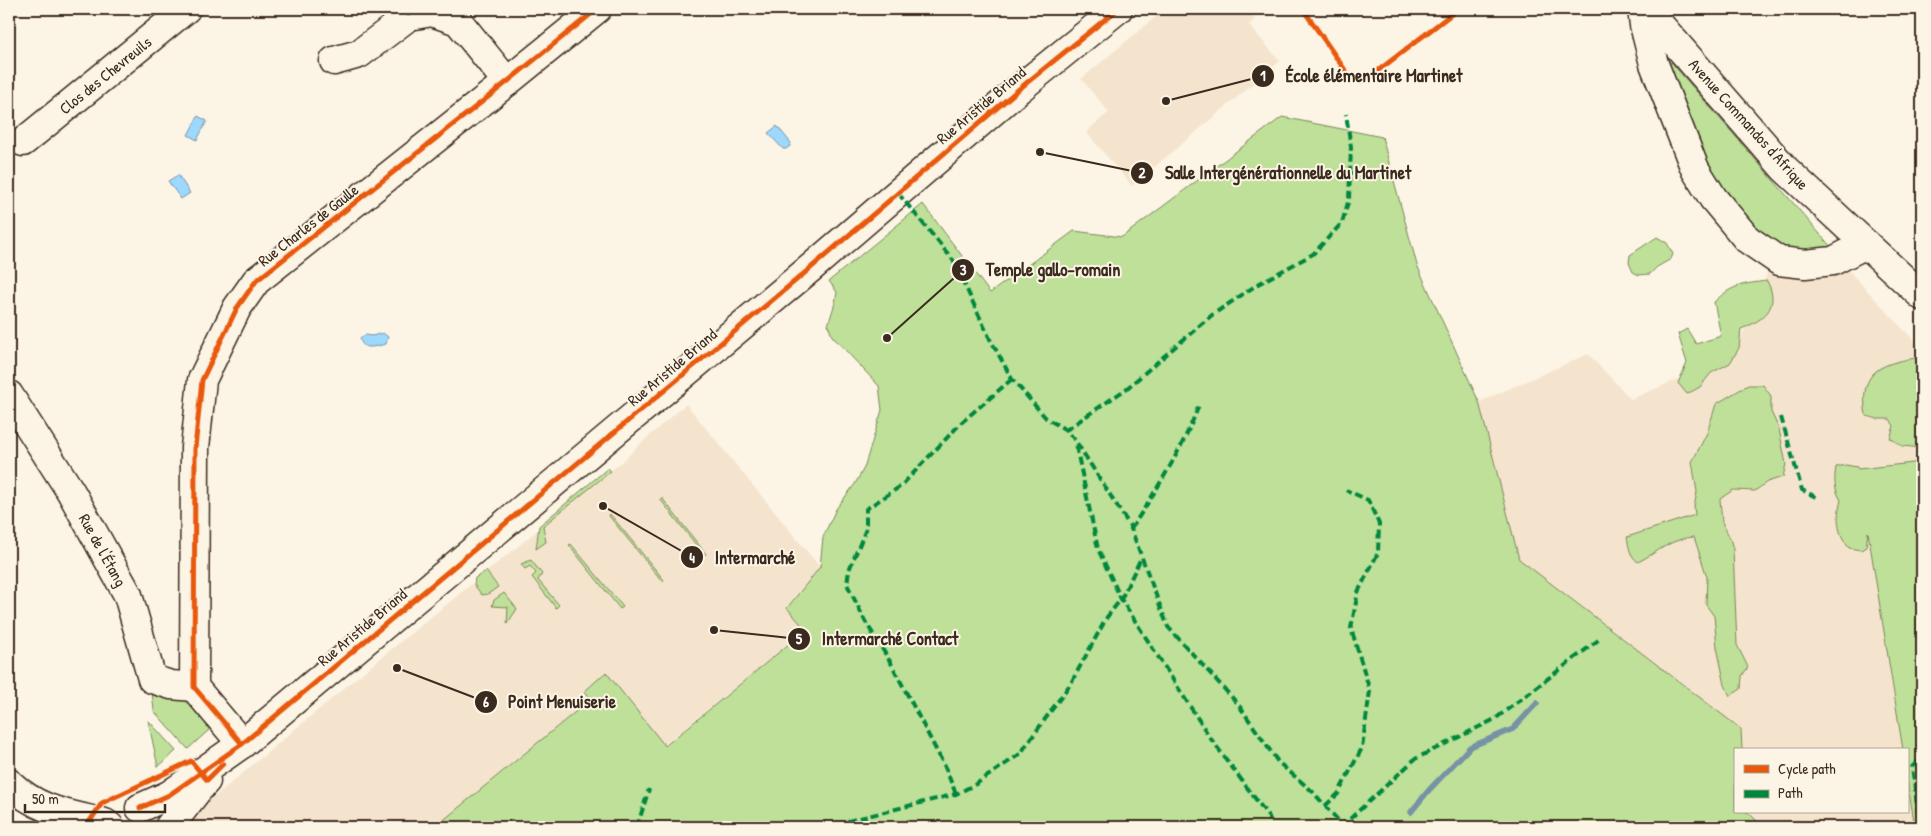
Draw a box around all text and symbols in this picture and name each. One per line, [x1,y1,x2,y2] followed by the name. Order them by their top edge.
[54,31,156,119] street label: Clos des Chevreuils
[1684,54,1814,195] street label: Avenue Commandos d'Afrique
[1250,59,1472,92] callout: École élémentaire Martinet
[932,61,1030,149] street label: Rue Aristide Briand
[1286,63,1463,88] text: École élémentaire Martinet
[1260,65,1266,86] text: 1
[1130,156,1421,189] callout: Salle Intergénérationnelle du Martinet
[1165,160,1412,186] text: Salle Intergénérationnelle du Martinet
[1138,162,1146,183] text: 2
[253,178,363,271] street label: Rue Charles de Gaulle
[950,253,1130,286] callout: Temple gallo-romain
[985,257,1120,283] text: Temple gallo-romain
[960,259,967,280] text: 3
[623,323,721,411] street label: Rue Aristide Briand
[74,510,132,590] street label: Rue de l'Étang
[679,541,805,574] callout: Intermarché
[715,545,796,570] text: Intermarché
[689,547,695,568] text: 4
[313,583,411,671] street label: Rue Aristide Briand
[787,623,968,656] callout: Intermarché Contact
[822,626,959,651] text: Intermarché Contact
[796,628,803,649] text: 5
[474,686,626,719] callout: Point Menuiserie
[508,689,617,714] text: Point Menuiserie
[483,691,489,712] text: 6
[1734,748,1908,814] legend
[1778,758,1836,779] text: Cycle path
[25,781,165,813] scale bar
[1778,782,1803,803] text: Path
[32,788,59,809] text: 50 m

